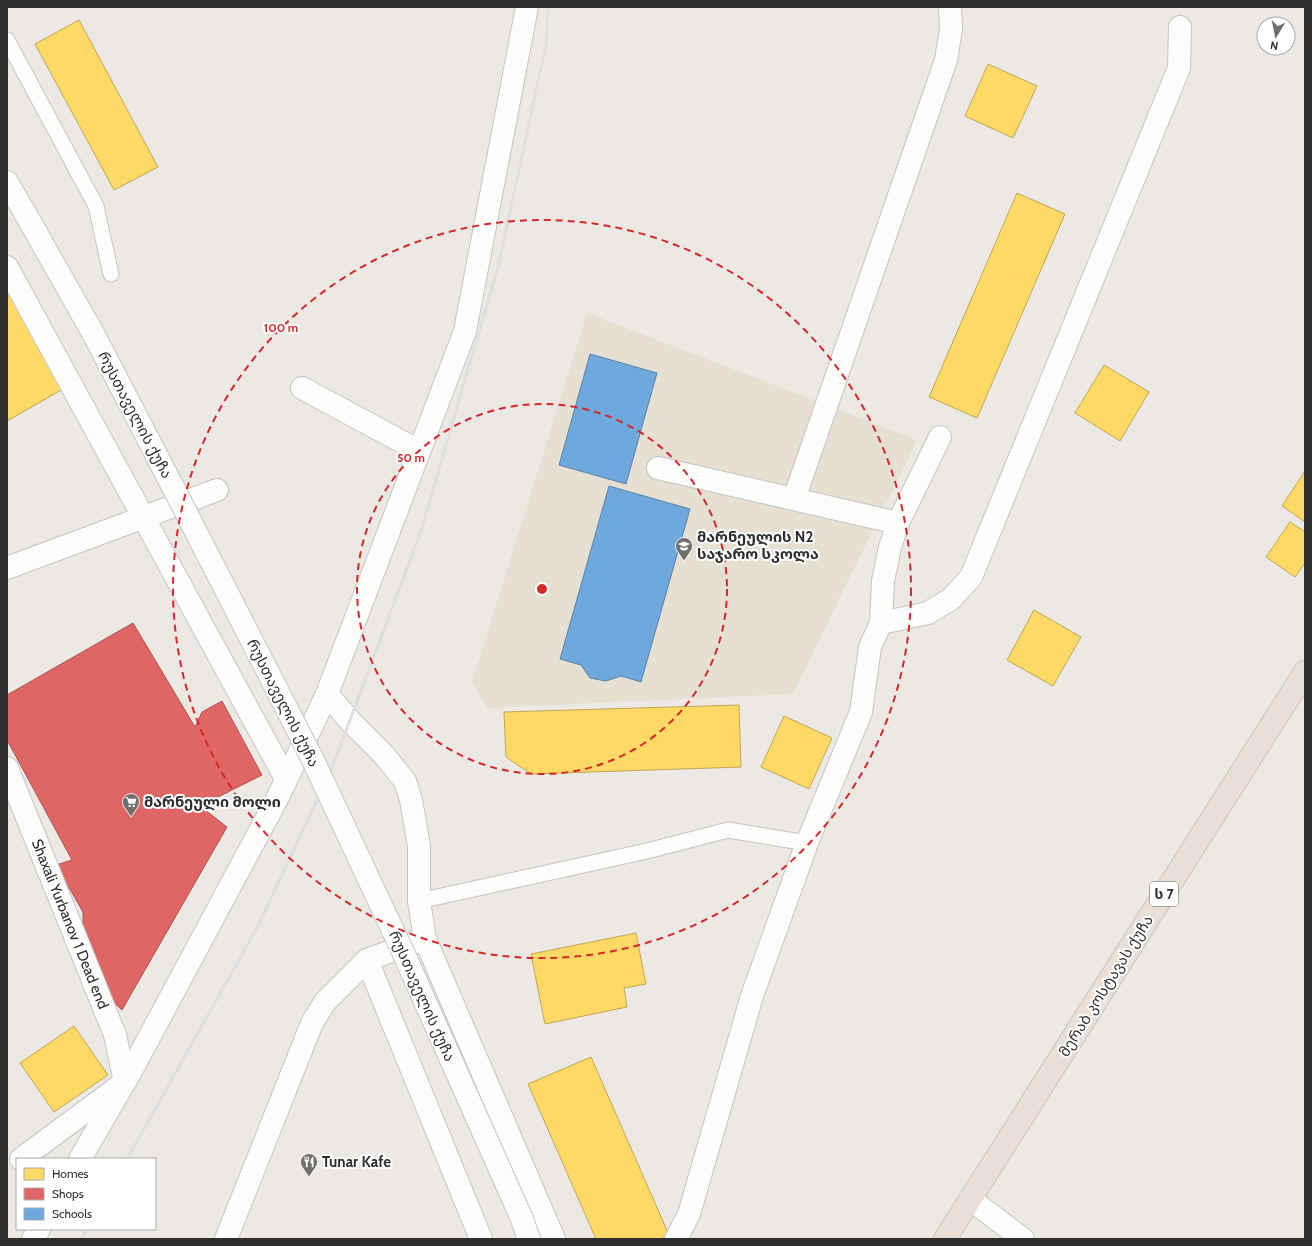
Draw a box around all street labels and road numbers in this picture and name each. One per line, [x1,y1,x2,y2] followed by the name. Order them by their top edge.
[94,349,176,481] street label: რუსთაველის ქუჩა
[243,636,323,770] street label: რუსთაველის ქუჩა
[28,837,112,1011] street label: Shaxali Yurbanov 1 Dead end
[1150,882,1178,906] road number: ს 7
[1055,912,1157,1060] street label: მერაბ კოსტავას ქუჩა
[385,928,459,1064] street label: რუსთაველის ქუჩა

